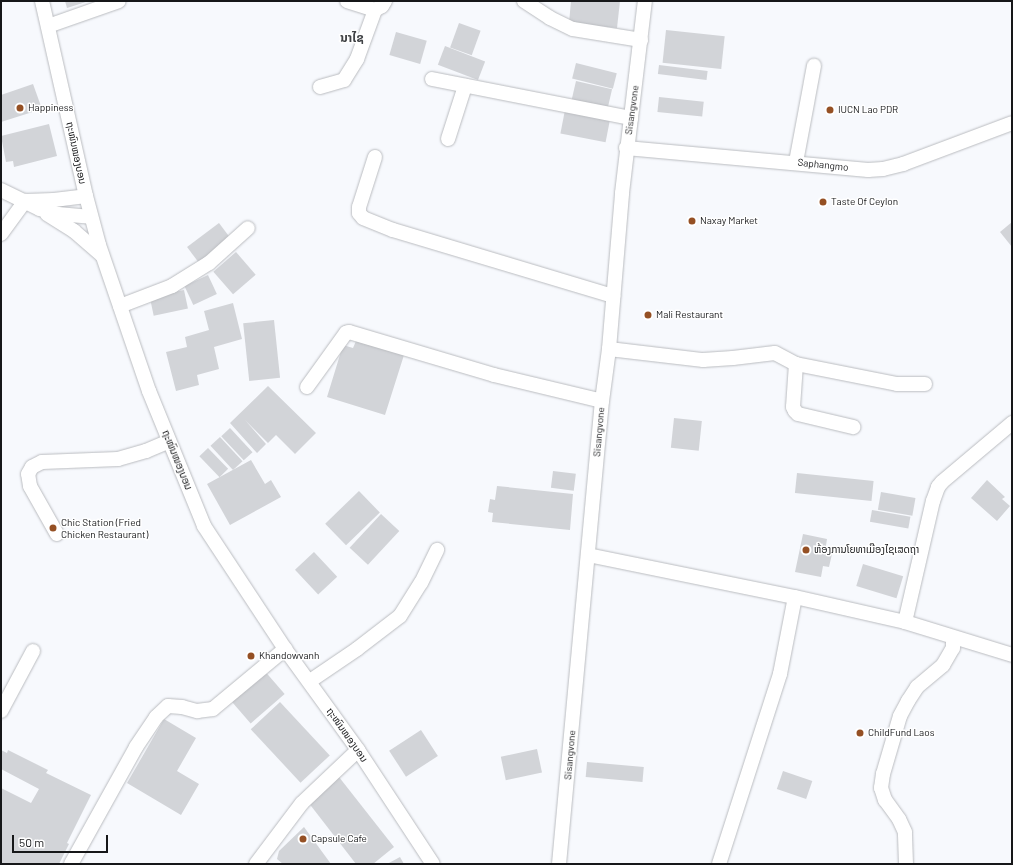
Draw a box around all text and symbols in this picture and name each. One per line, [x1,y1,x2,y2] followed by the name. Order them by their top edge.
[340,31,364,45] district label: ນາໄຊ
[623,85,641,135] street label: Sisangvone
[28,102,73,114] place label: Happiness
[15,103,25,113] marker: Happiness
[838,104,898,116] place label: IUCN Lao PDR
[825,105,835,115] marker: IUCN Lao PDR
[64,121,88,185] street label: ຖະໜົນໜອງບອນ
[797,156,849,174] street label: Saphangmo
[831,196,898,208] place label: Taste Of Ceylon
[818,197,828,207] marker: Taste Of Ceylon
[700,215,758,227] place label: Naxay Market
[687,216,697,226] marker: Naxay Market
[656,309,723,321] place label: Mali Restaurant
[643,310,653,320] marker: Mali Restaurant
[591,407,607,457] street label: Sisangvone
[159,428,195,492] street label: ຖະໜົນໜອງບອນ
[61,516,148,540] place label: Chic Station (Fried Chicken Restaurant)
[48,523,58,533] marker: Chic Station (Fried Chicken Restaurant)
[814,544,919,556] place label: ຫ້ອງການໂຍທາເມືອງໄຊເສດຖາ
[801,545,811,555] marker: ຫ້ອງການໂຍທາເມືອງໄຊເສດຖາ
[259,650,319,662] place label: Khandowvanh
[246,651,256,661] marker: Khandowvanh
[324,705,370,765] street label: ຖະໜົນໜອງບອນ
[868,727,934,739] place label: ChildFund Laos
[855,728,865,738] marker: ChildFund Laos
[562,730,578,780] street label: Sisangvone
[14,827,110,853] scale bar
[311,833,367,845] place label: Capsule Cafe
[298,834,308,844] marker: Capsule Cafe
[19,835,44,849] text: 50 m

